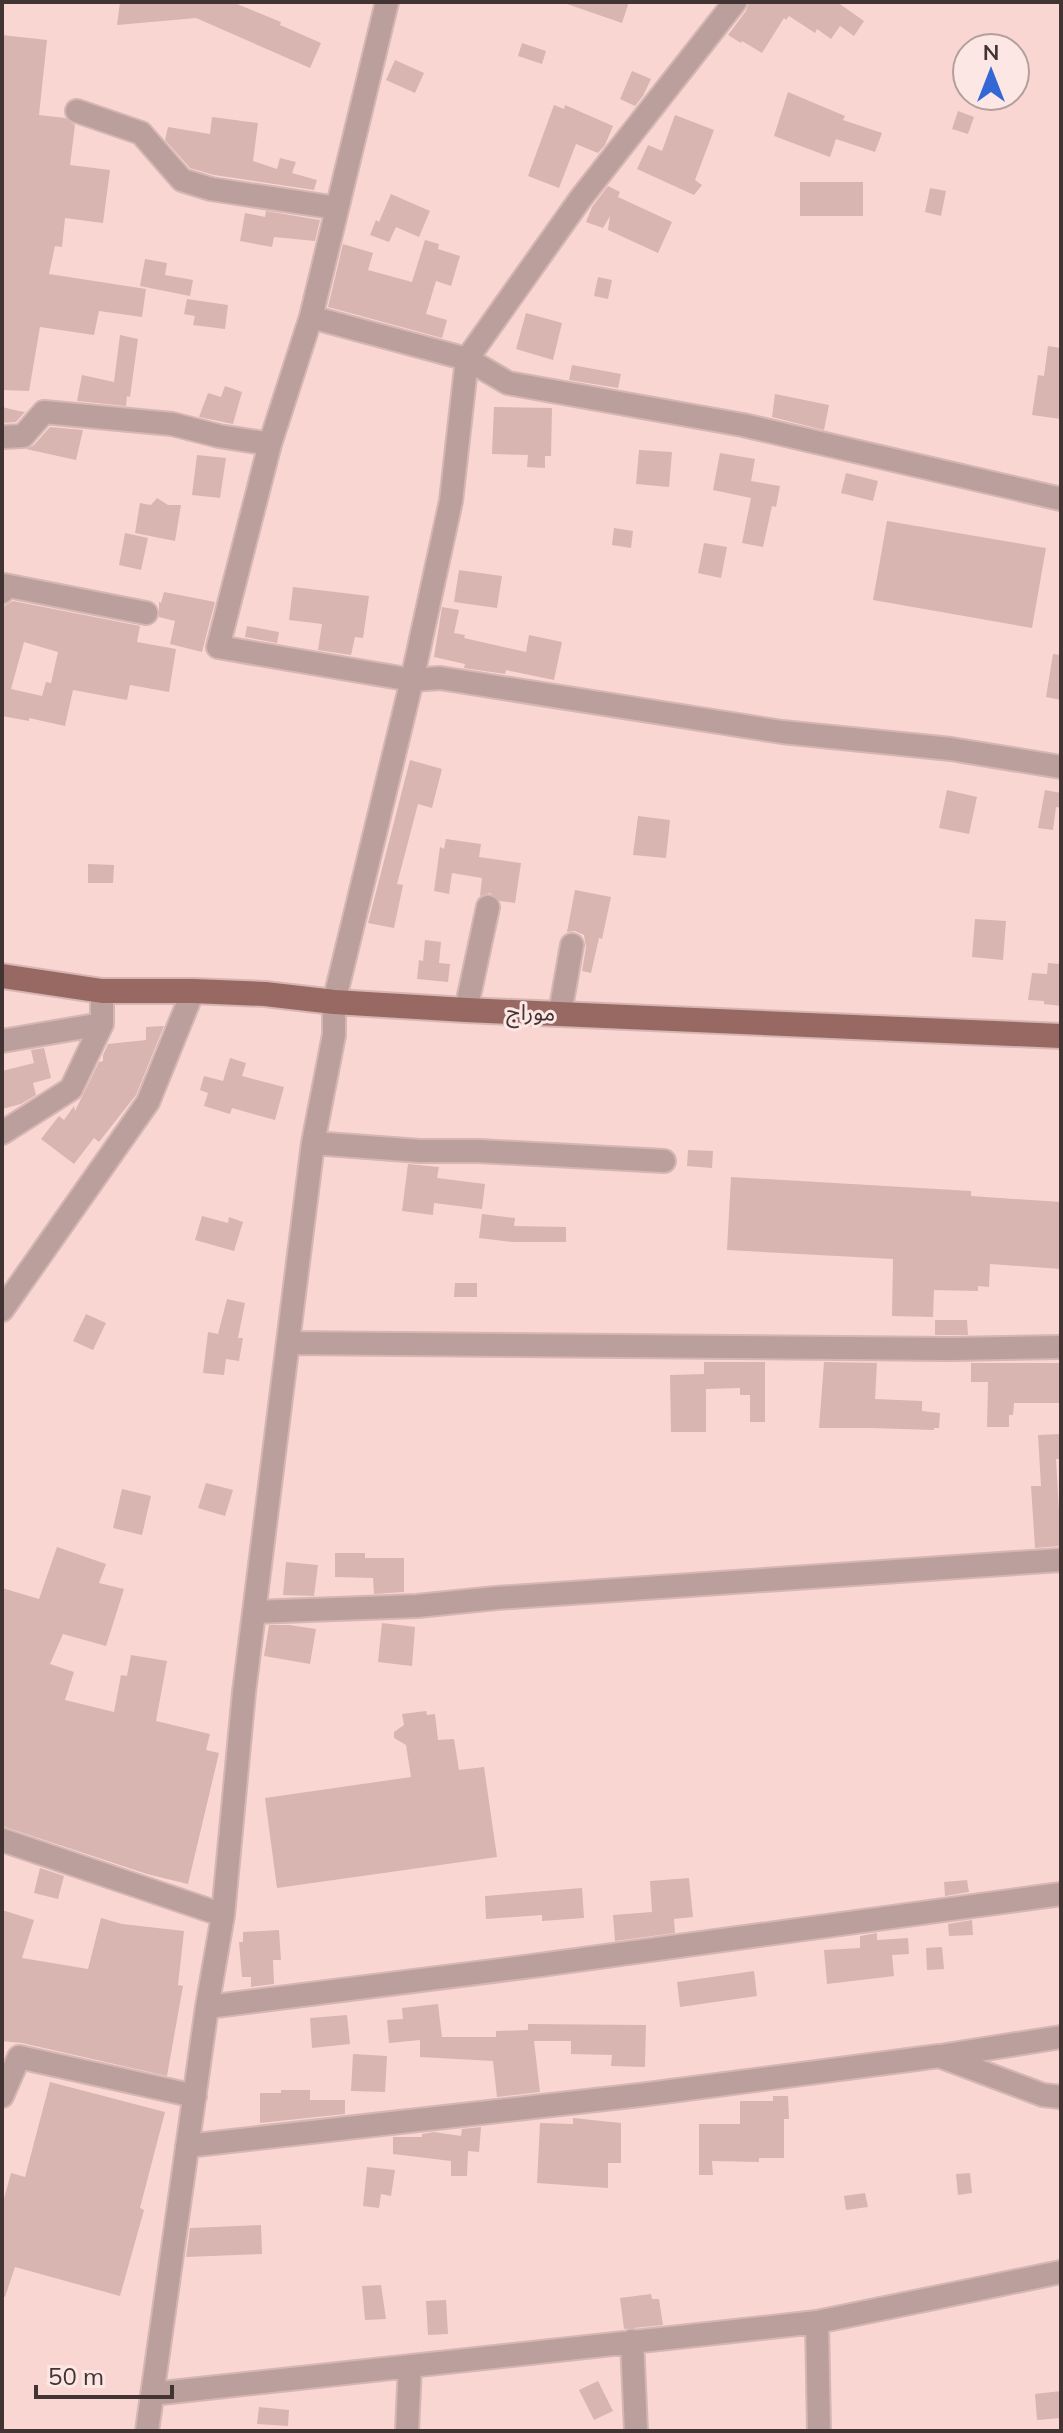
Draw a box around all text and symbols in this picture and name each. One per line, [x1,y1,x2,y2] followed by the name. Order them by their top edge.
[951,32,1031,112] north arrow
[983,38,999,66] text: N
[506,997,556,1030] street label: موراج
[36,2349,172,2399] scale bar
[48,2361,104,2391] text: 50 m

